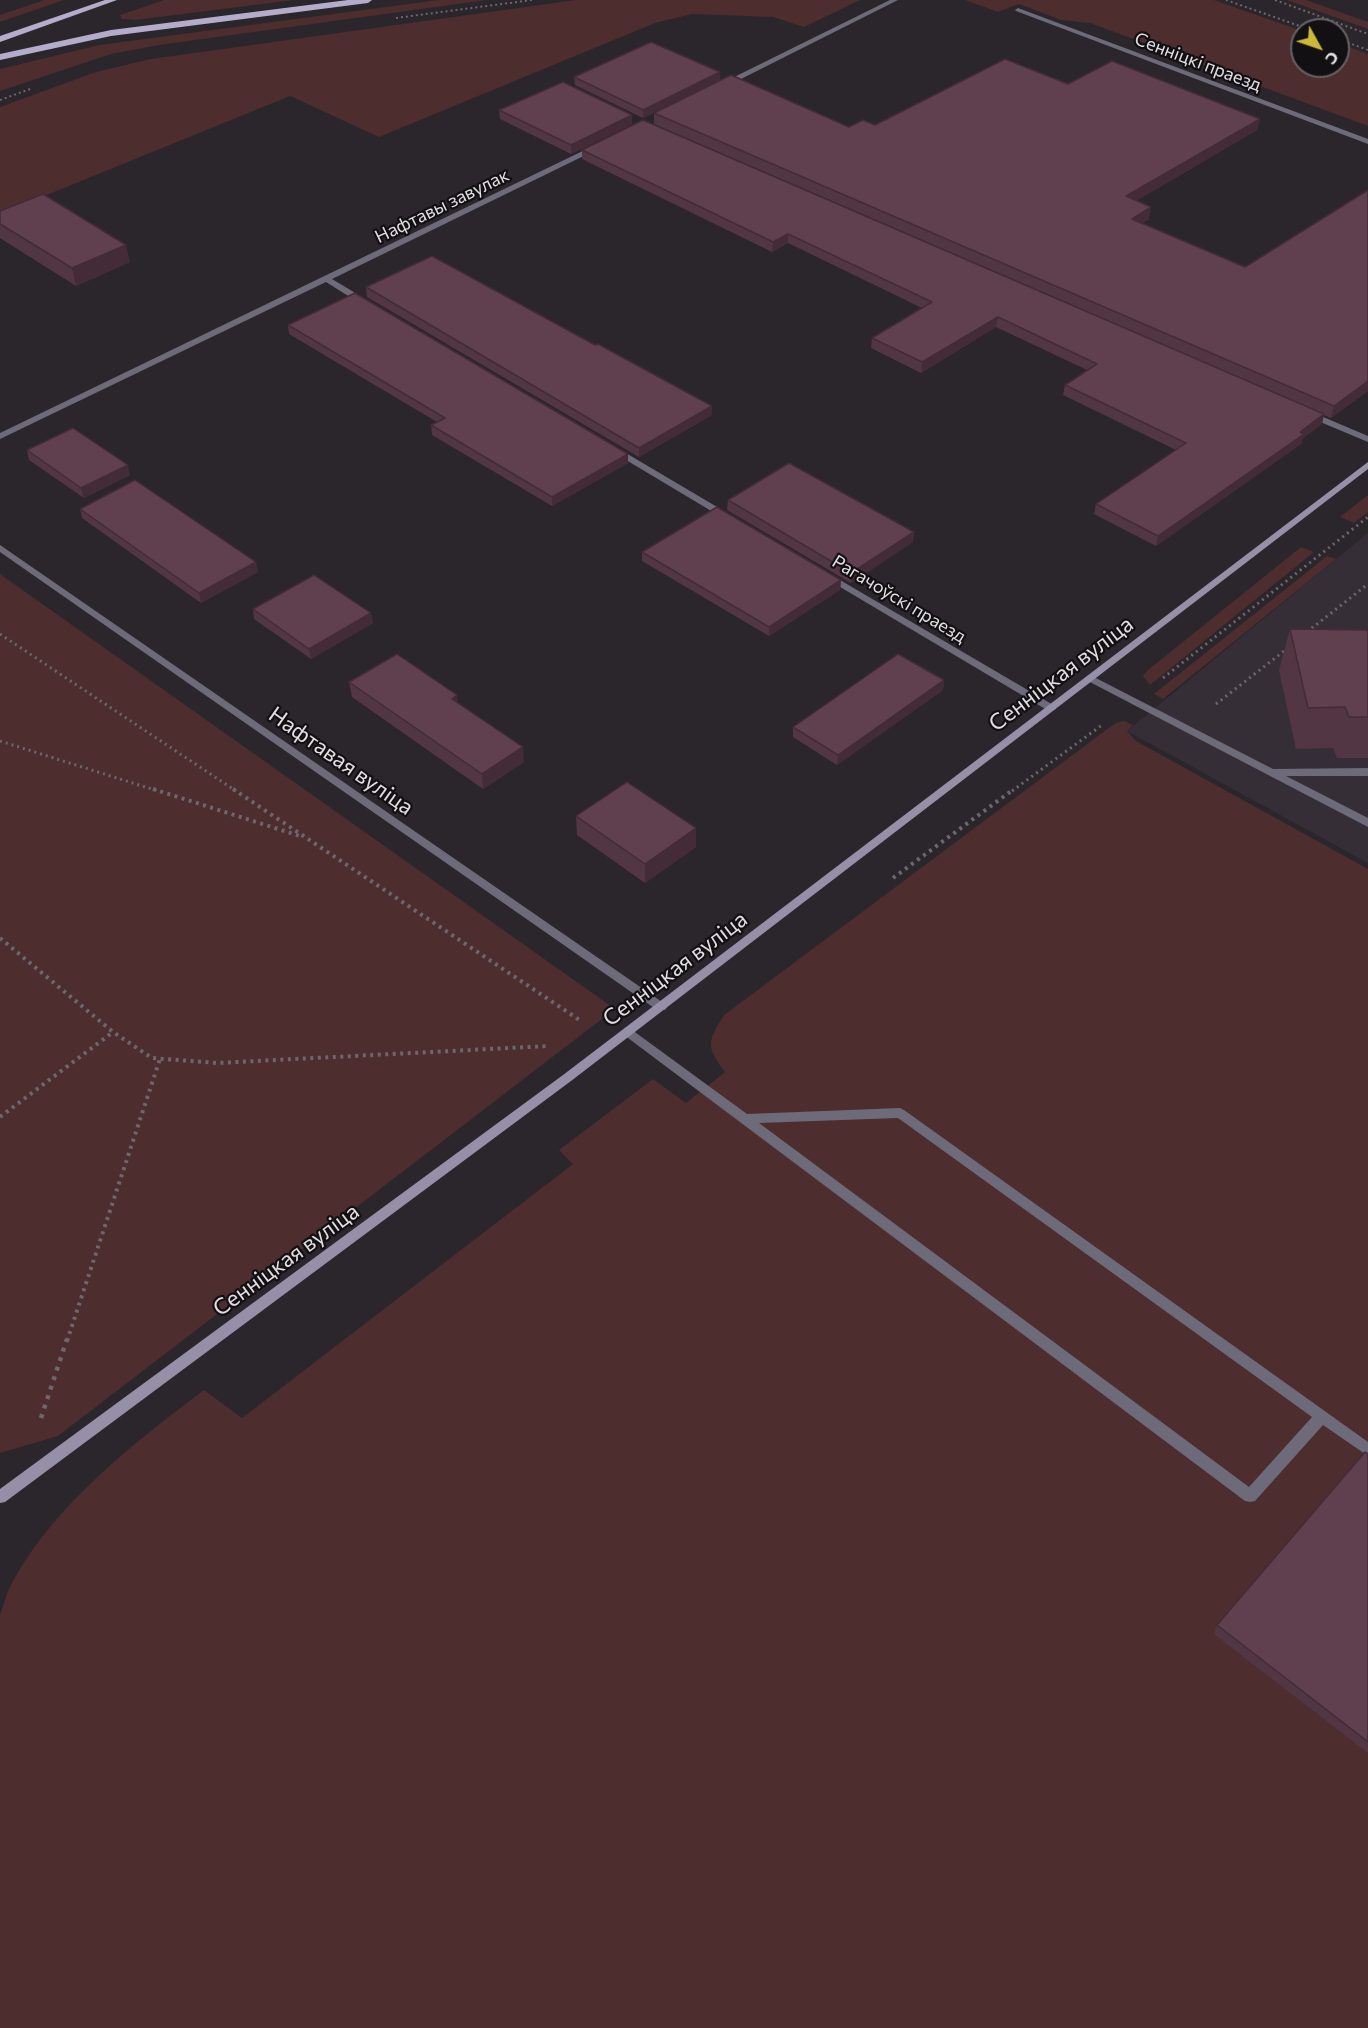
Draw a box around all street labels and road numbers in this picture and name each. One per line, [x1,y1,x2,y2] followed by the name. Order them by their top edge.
[1132,28,1264,96] street label: Сенніцкі праезд
[372,164,512,248] street label: Нафтавы завулак
[828,551,970,647] street label: Рагачоўскі праезд
[984,611,1138,737] street label: Сенніцкая вуліца
[264,701,418,821] street label: Нафтавая вуліца
[598,906,752,1032] street label: Сенніцкая вуліца
[208,1198,364,1322] street label: Сенніцкая вуліца

